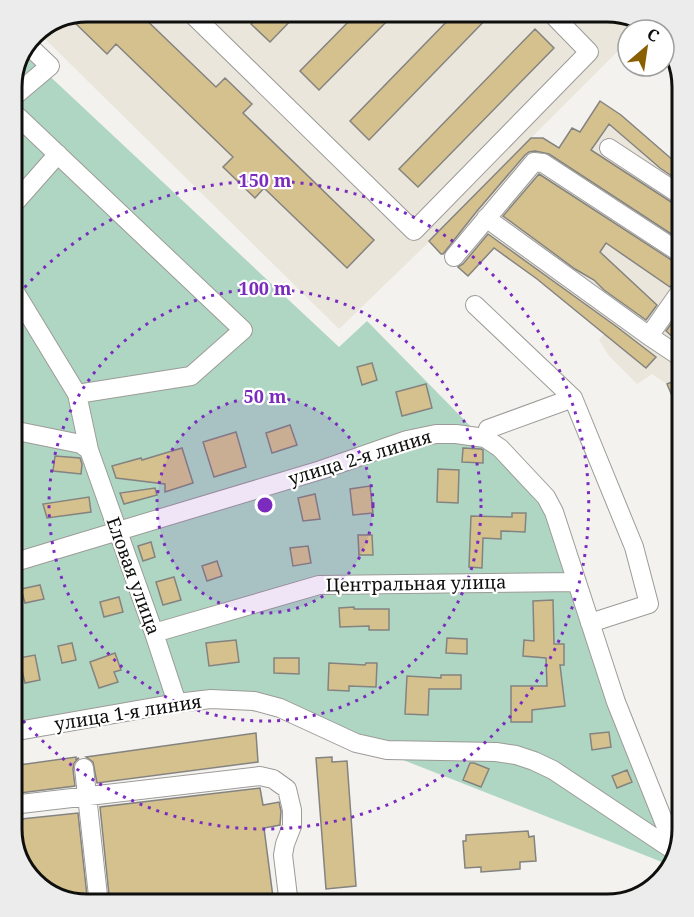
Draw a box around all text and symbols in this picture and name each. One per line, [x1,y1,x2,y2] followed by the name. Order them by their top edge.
[616,18,676,78] north arrow
[643,23,663,47] text: С
[239,168,292,192] text: 150 m
[239,276,292,300] text: 100 m
[244,384,287,408] text: 50 m
[285,424,434,490] street label: улица 2-я линия
[255,495,275,515] centre of rings
[102,514,166,638] street label: Еловая улица
[325,569,507,597] street label: Центральная улица
[53,689,203,735] street label: улица 1-я линия

